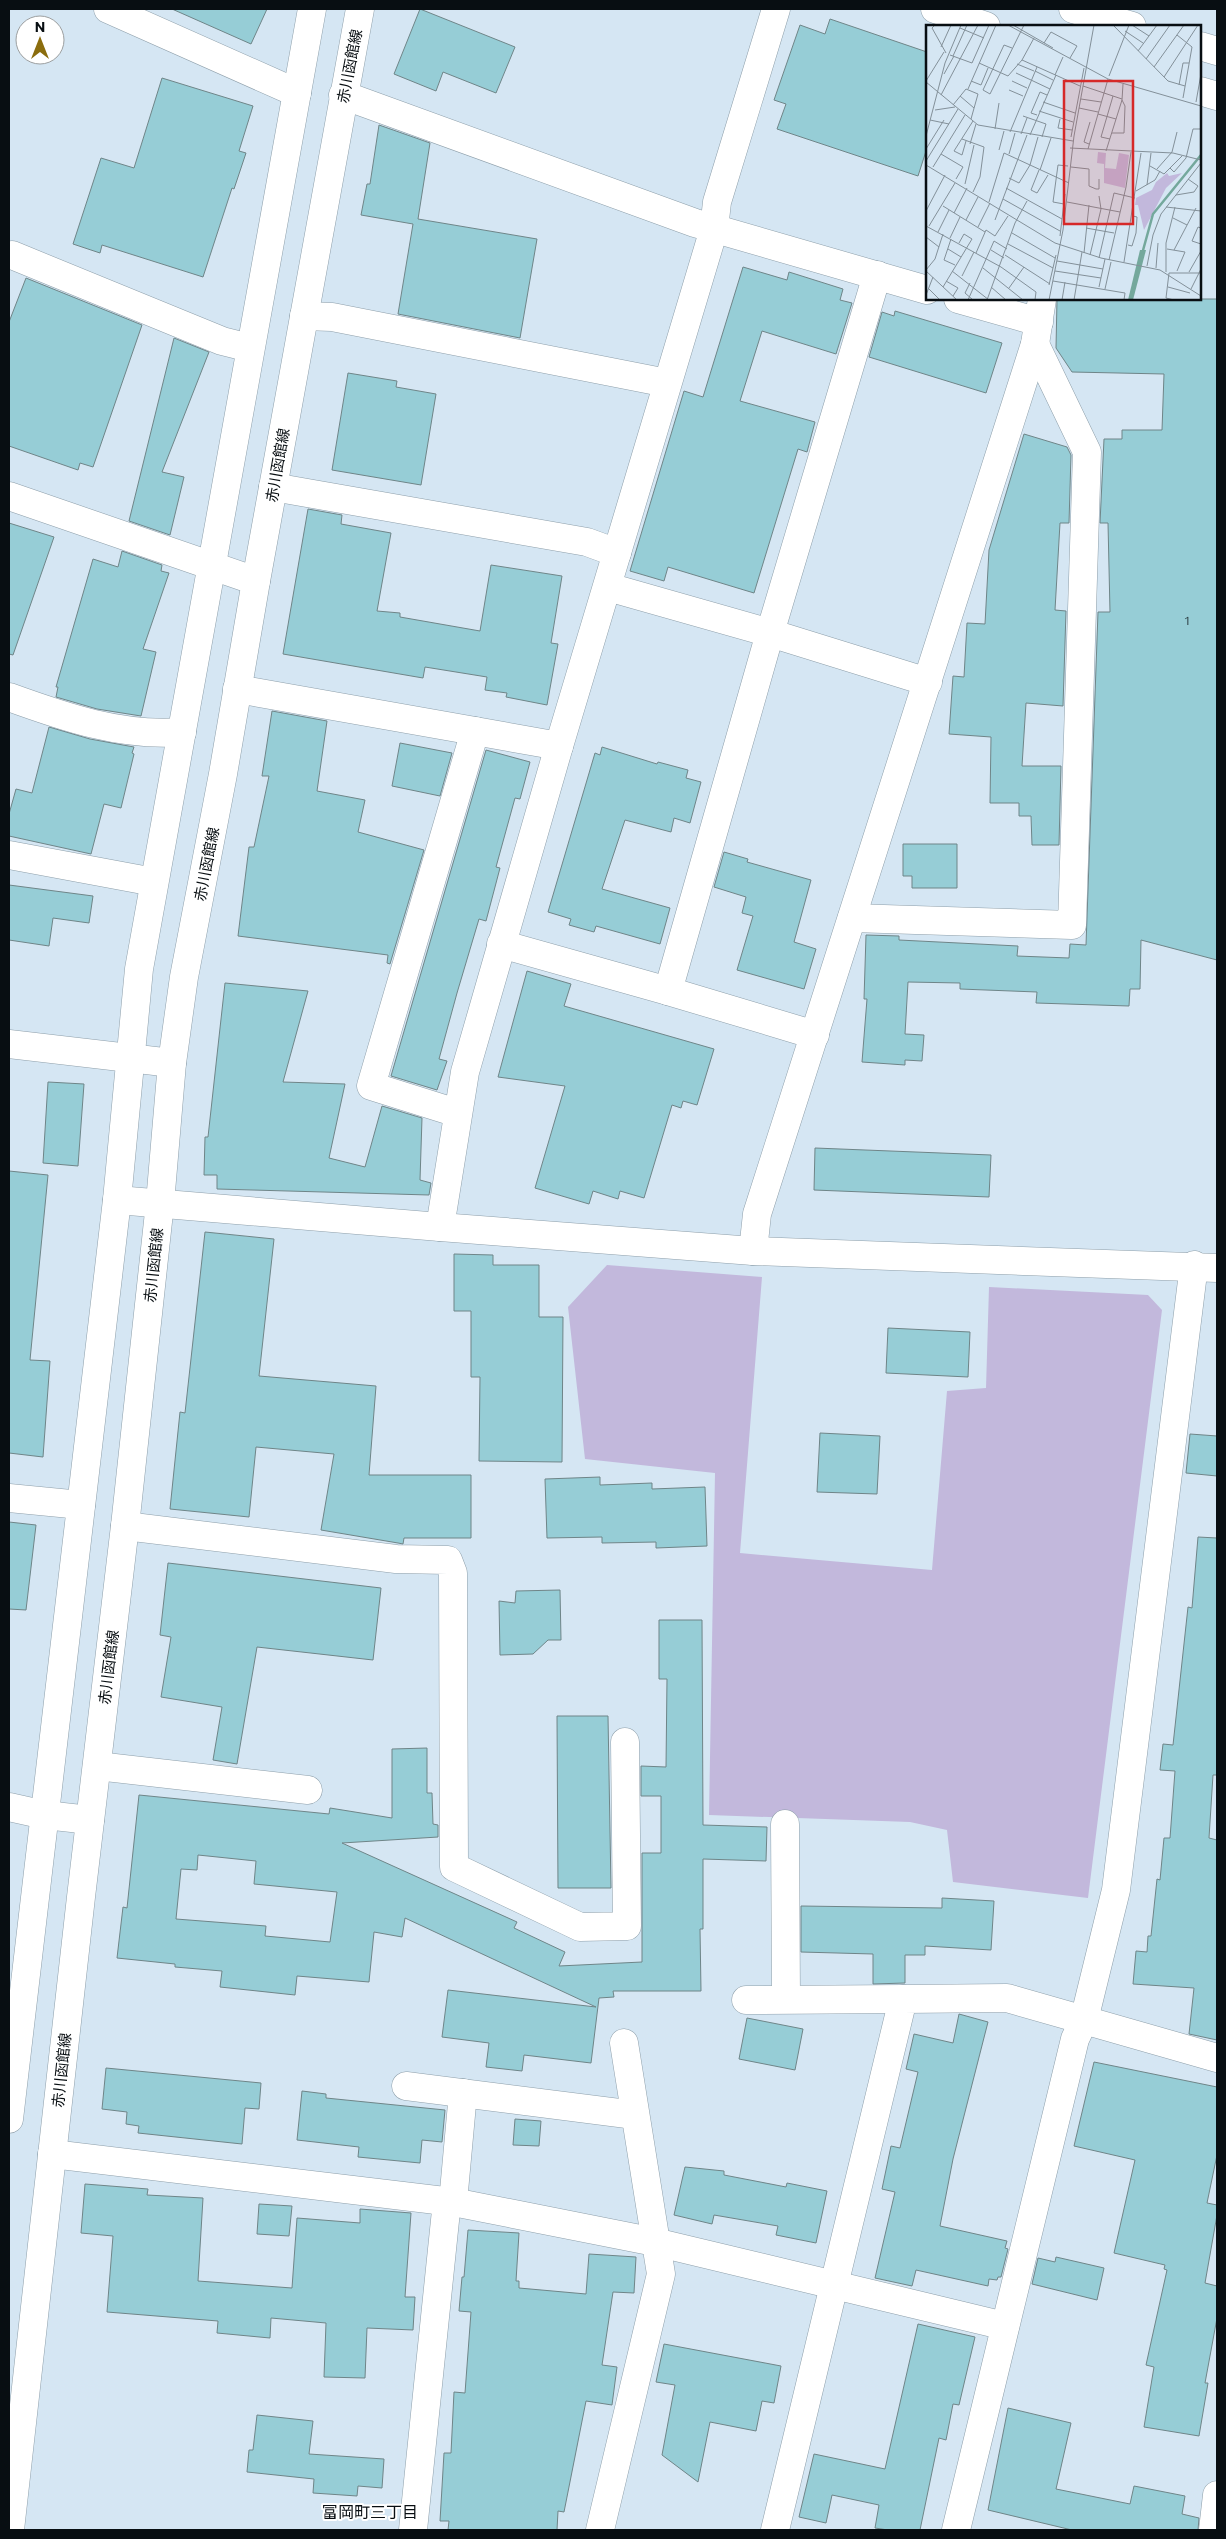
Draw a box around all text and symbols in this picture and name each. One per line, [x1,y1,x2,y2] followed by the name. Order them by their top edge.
[15,15,65,65] north arrow
[35,18,45,35] text: N
[926,25,1201,300] inset map
[333,27,365,105] street label: 赤川函館線
[262,426,292,504] street label: 赤川函館線
[1184,613,1190,627] house number: 1
[190,825,222,903] street label: 赤川函館線
[140,1227,166,1303] street label: 赤川函館線
[94,1629,122,1705] street label: 赤川函館線
[48,2032,74,2108] street label: 赤川函館線
[322,2502,418,2521] district label: 富岡町三丁目

